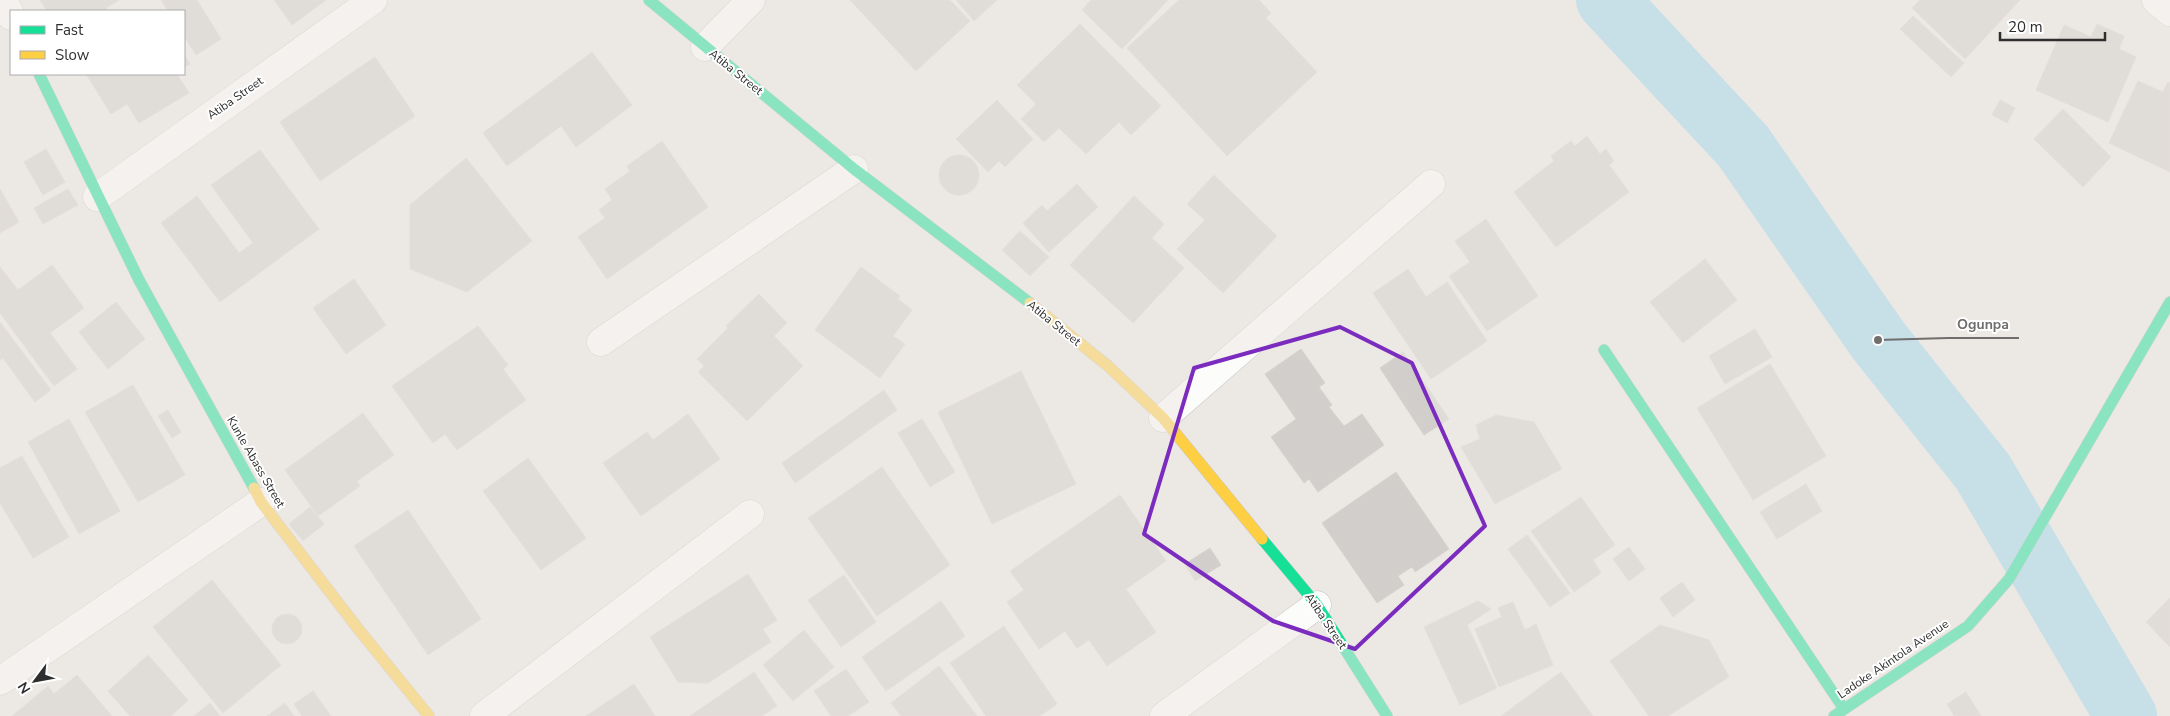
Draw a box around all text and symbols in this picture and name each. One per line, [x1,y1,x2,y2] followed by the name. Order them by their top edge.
[10,10,185,75] legend
[2000,10,2105,42] scale bar
[2008,17,2043,37] text: 20 m
[55,20,84,40] text: Fast
[55,45,90,65] text: Slow
[706,45,767,99] street label: Atiba Street
[204,72,267,123] street label: Atiba Street
[1024,296,1085,350] street label: Atiba Street
[1948,309,2019,338] callout: Ogunpa
[1957,315,2009,334] text: Ogunpa
[223,413,289,511] street label: Kunle Abass Street
[1301,590,1351,653] street label: Atiba Street
[1834,616,1952,702] street label: Ladoke Akintola Avenue
[10,656,60,706] north arrow
[14,678,35,697] text: N

